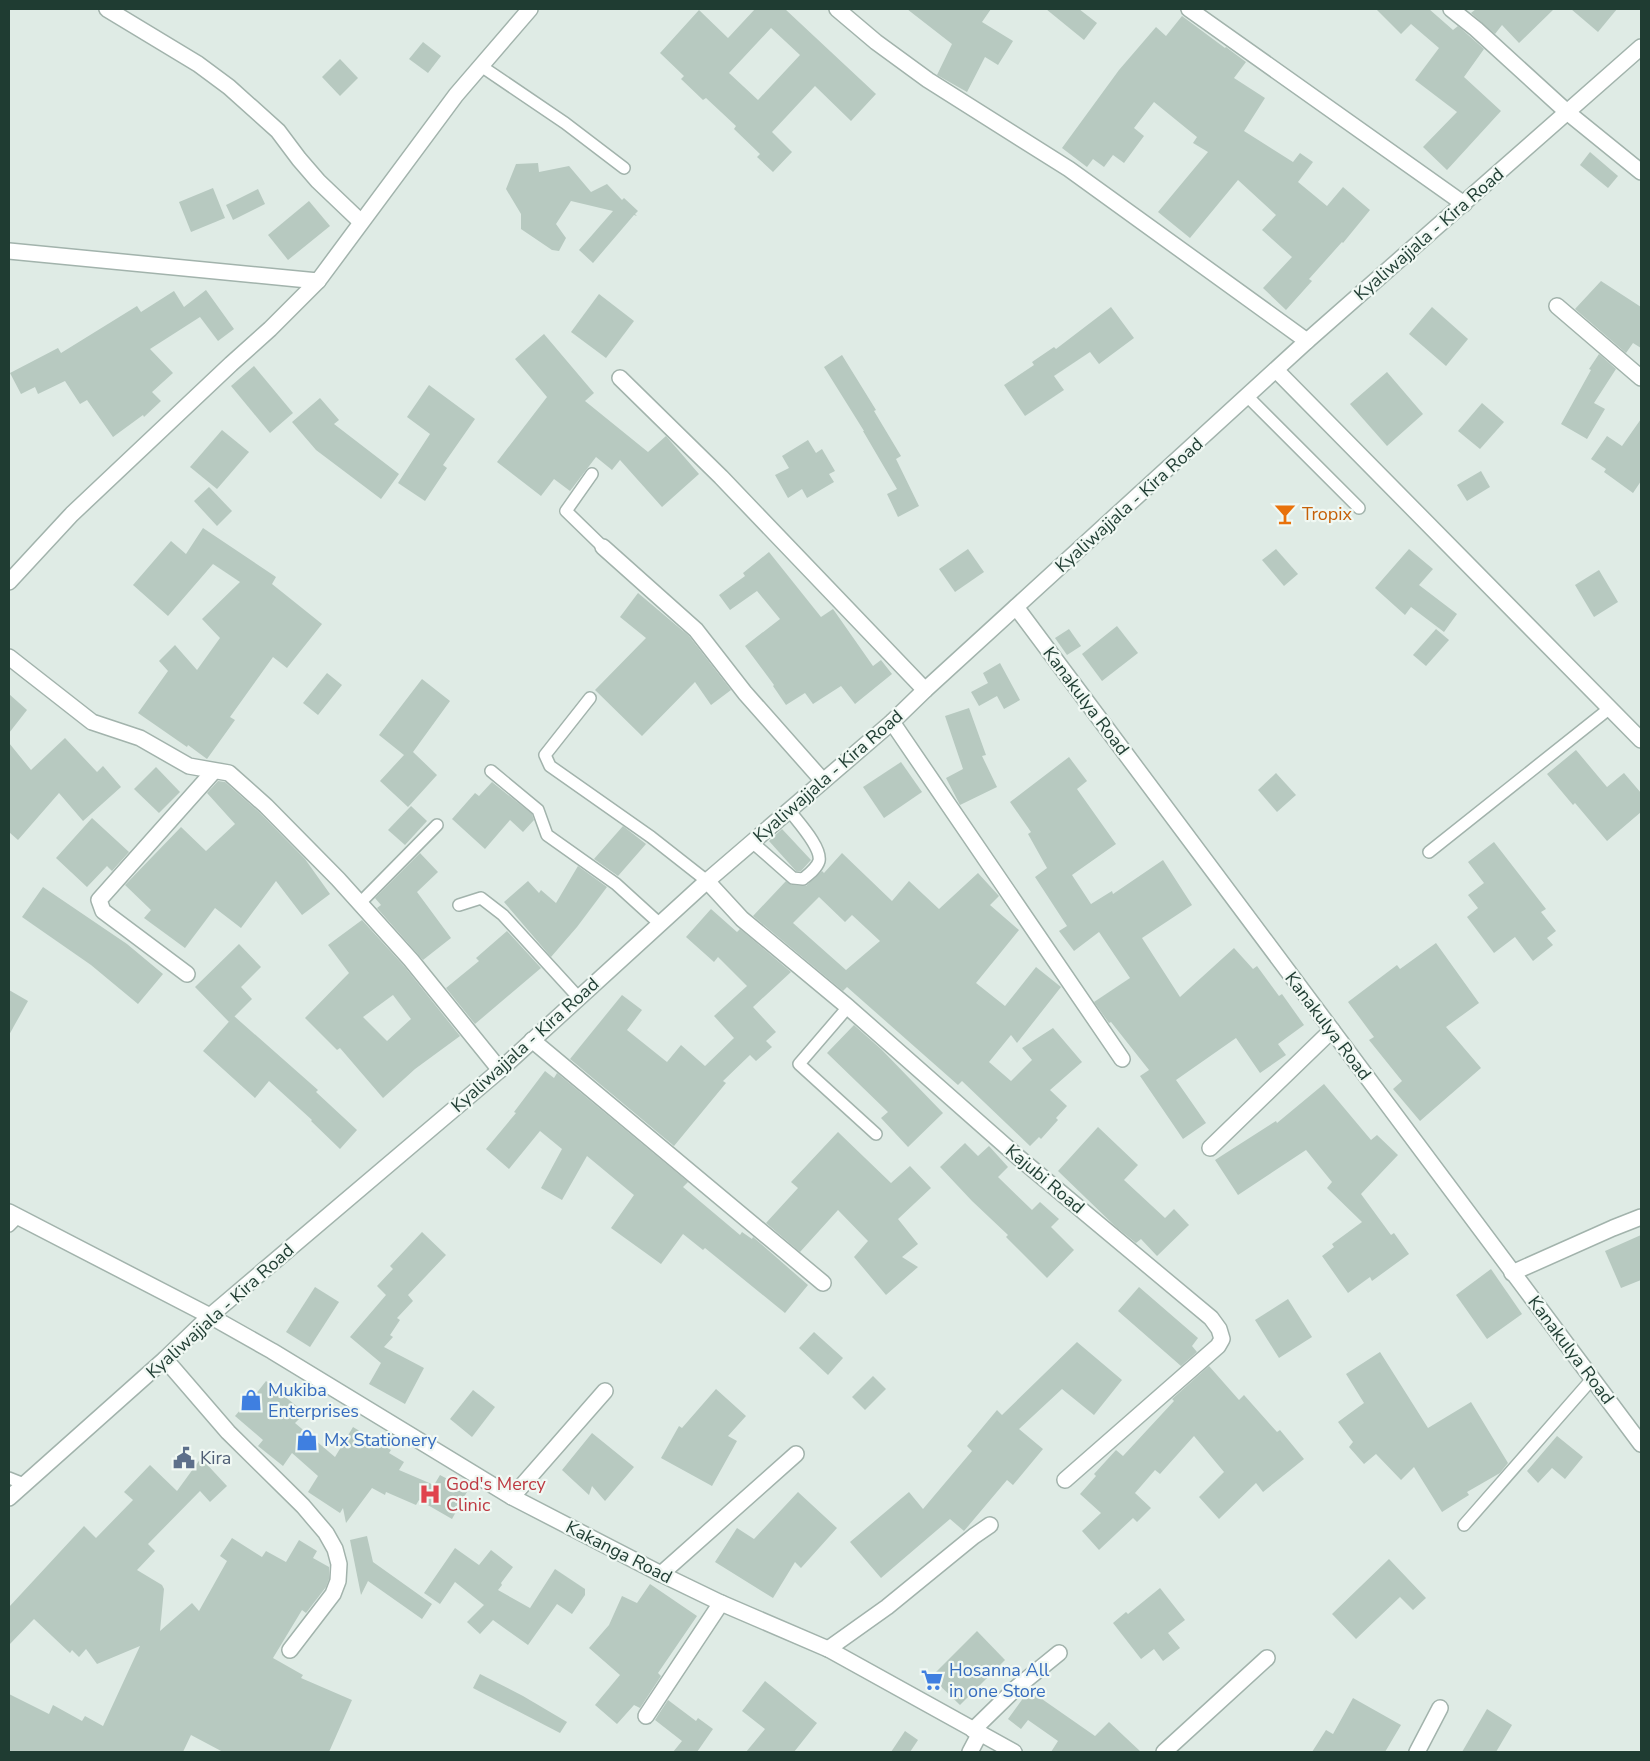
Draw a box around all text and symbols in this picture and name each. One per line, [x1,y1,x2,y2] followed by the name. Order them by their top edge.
[1349,162,1509,306] street label: Kyaliwajjala - Kira Road
[1050,432,1208,578] street label: Kyaliwajjala - Kira Road
[1272,501,1298,527] bar icon: Tropix
[1302,502,1352,526] place label: Tropix
[1037,642,1135,760] street label: Kanakulya Road
[748,704,908,848] street label: Kyaliwajjala - Kira Road
[1279,967,1377,1085] street label: Kanakulya Road
[446,972,604,1118] street label: Kyaliwajjala - Kira Road
[1000,1139,1090,1219] street label: Kajubi Road
[141,1238,299,1384] street label: Kyaliwajjala - Kira Road
[1522,1291,1620,1409] street label: Kanakulya Road
[268,1378,359,1423] place label: Mukiba Enterprises
[238,1387,264,1413] shop icon: Mukiba Enterprises
[294,1427,320,1453] shop icon: Mx Stationery
[324,1428,438,1452] place label: Mx Stationery
[171,1445,197,1471] public building icon: Kira
[200,1446,231,1470] place label: Kira
[446,1472,547,1517] place label: God's Mercy Clinic
[417,1481,443,1507] hospital icon: God's Mercy Clinic
[562,1515,676,1589] street label: Kakanga Road
[949,1658,1050,1703] place label: Hosanna All in one Store
[919,1667,945,1693] supermarket icon: Hosanna All in one Store

